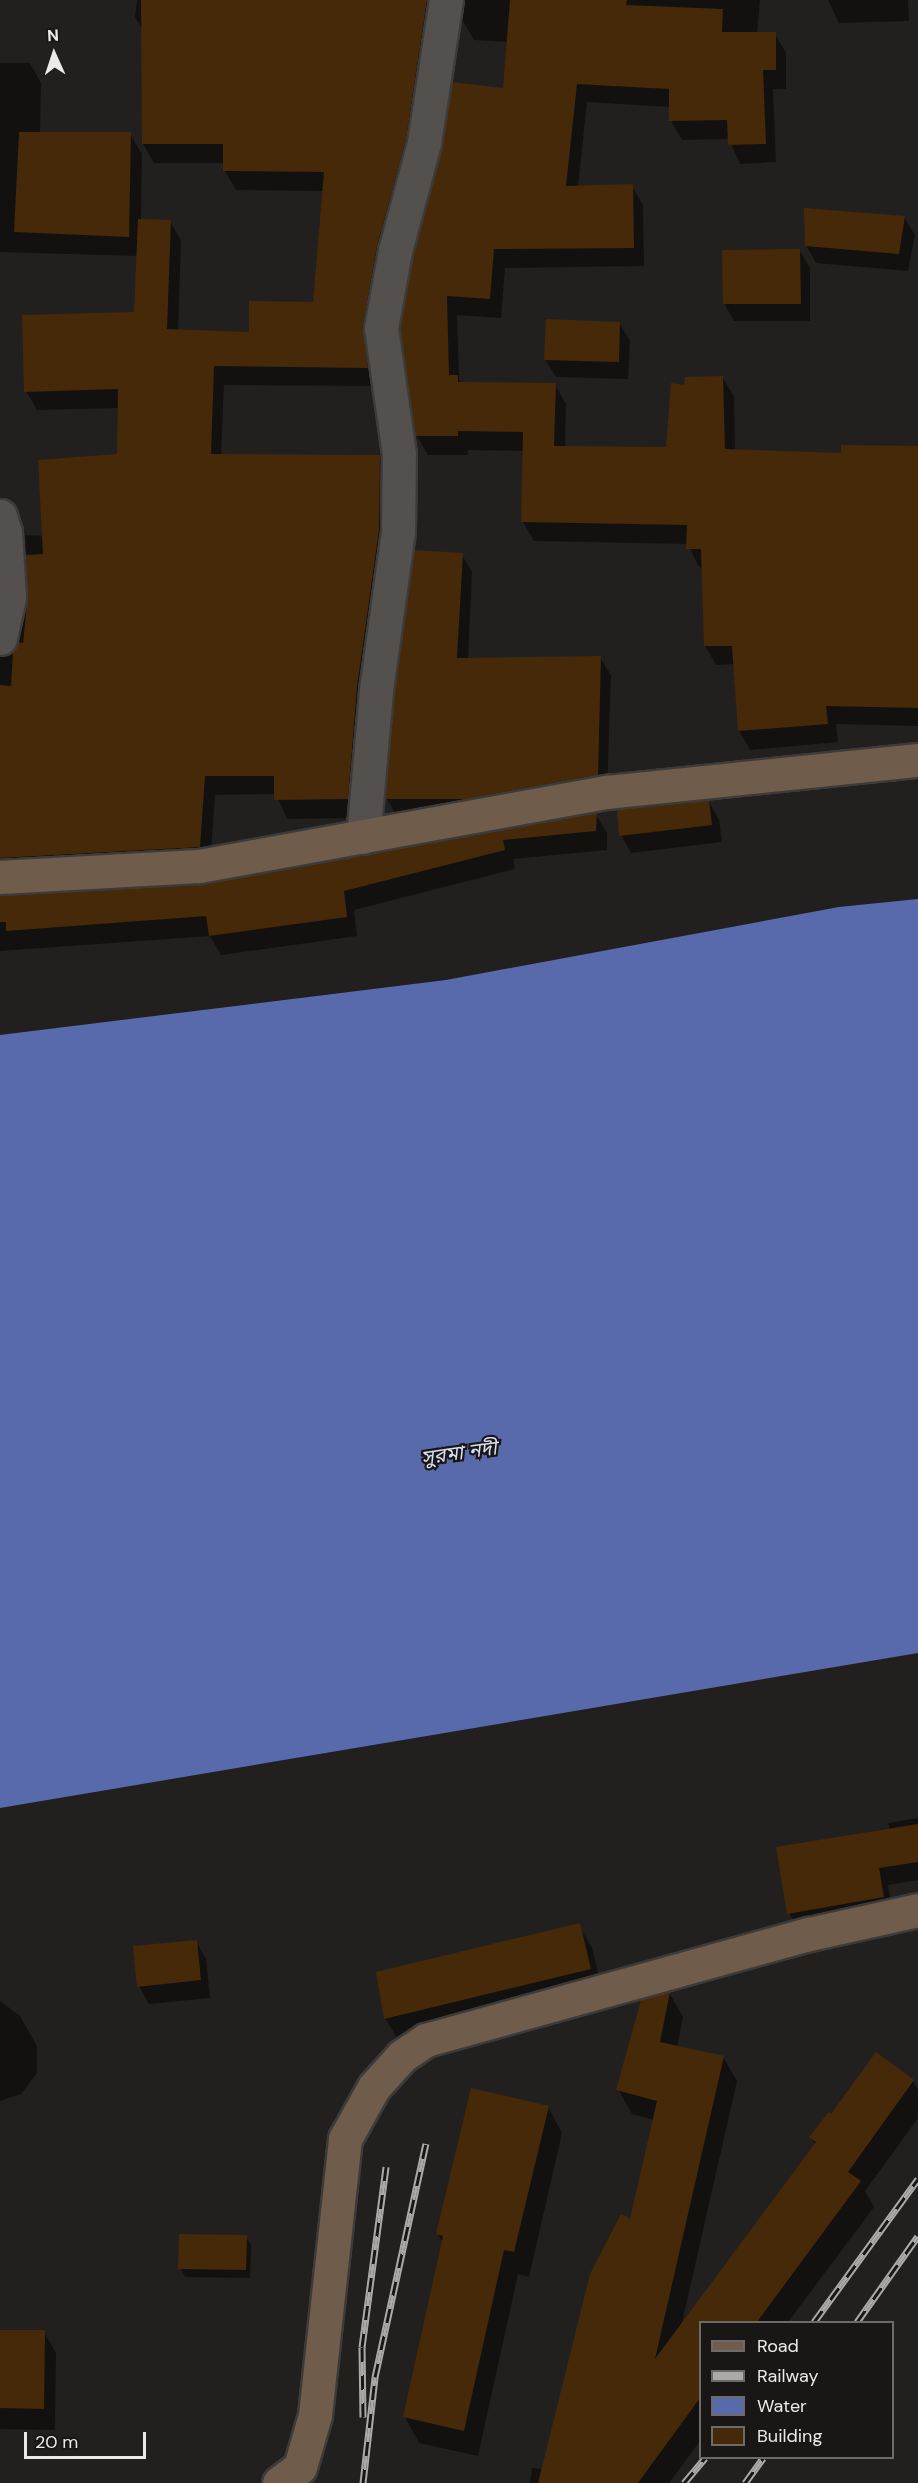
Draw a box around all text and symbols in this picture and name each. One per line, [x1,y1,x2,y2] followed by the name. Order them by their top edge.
[24,24,84,84] north arrow
[47,25,59,46] text: N
[420,1436,498,1470] water label: সুরমা নদী
[699,2321,894,2459] legend
[757,2334,799,2358] text: Road
[757,2364,819,2388] text: Railway
[757,2394,807,2418] text: Water
[27,2420,148,2458] scale bar
[757,2424,822,2448] text: Building
[35,2430,78,2454] text: 20 m

